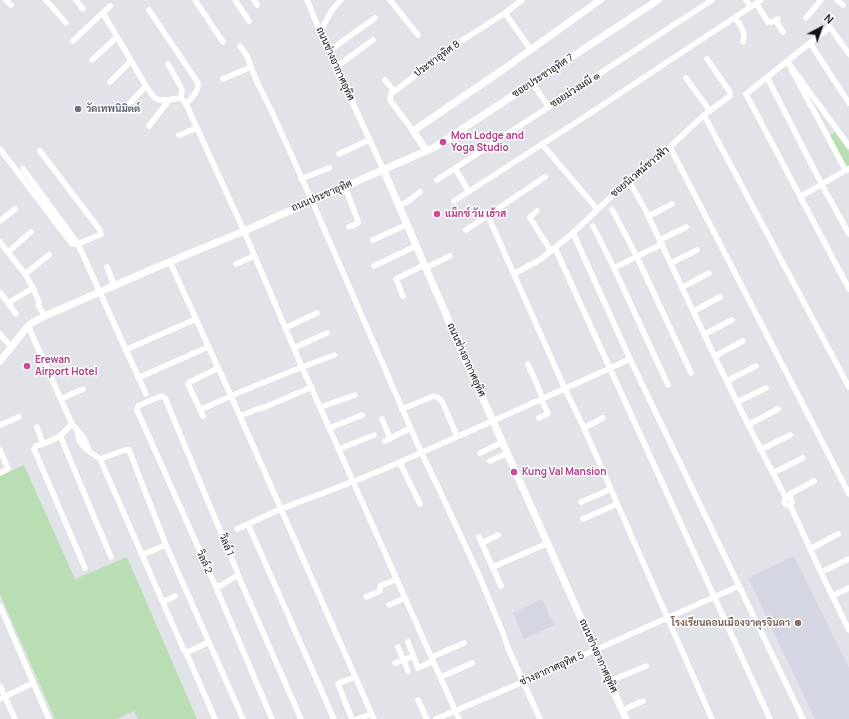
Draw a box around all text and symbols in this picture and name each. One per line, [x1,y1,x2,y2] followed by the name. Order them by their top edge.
[801,8,841,48] north arrow
[821,10,837,27] text: N
[313,25,357,103] street label: ถนนช่างอากาศอุทิศ
[412,38,462,80] street label: ประชาอุทิศ 8
[510,52,576,100] street label: ซอยประชาอุทิศ 7
[548,70,602,110] street label: ซอยม่วงมณี ๑
[86,103,140,115] place label: วัดเทพนิมิตต์
[73,104,83,114] marker: วัดเทพนิมิตต์
[451,130,524,154] place label: Mon Lodge and Yoga Studio
[438,137,448,147] marker: Mon Lodge and Yoga Studio
[608,144,672,200] street label: ซอยนิเวศม์ชาวฟ้า
[290,178,354,214] street label: ถนนประชาอุทิศ
[445,208,506,220] place label: แม็กซ์ วัน เฮ้าส
[432,209,442,219] marker: แม็กซ์ วัน เฮ้าส
[444,321,488,399] street label: ถนนช่างอากาศอุทิศ
[35,354,97,378] place label: Erewan Airport Hotel
[22,361,32,371] marker: Erewan Airport Hotel
[522,466,607,478] place label: Kung Val Mansion
[509,467,519,477] marker: Kung Val Mansion
[216,532,236,558] street label: วิลล์ 1
[194,548,214,576] street label: วิลล์ 2
[576,617,620,695] street label: ถนนช่างอากาศอุทิศ
[671,617,790,629] place label: โรงเรียนดอนเมืองจาตุรจินดา
[793,618,803,628] marker: โรงเรียนดอนเมืองจาตุรจินดา
[518,649,586,689] street label: ช่างอากาศอุทิศ 5

